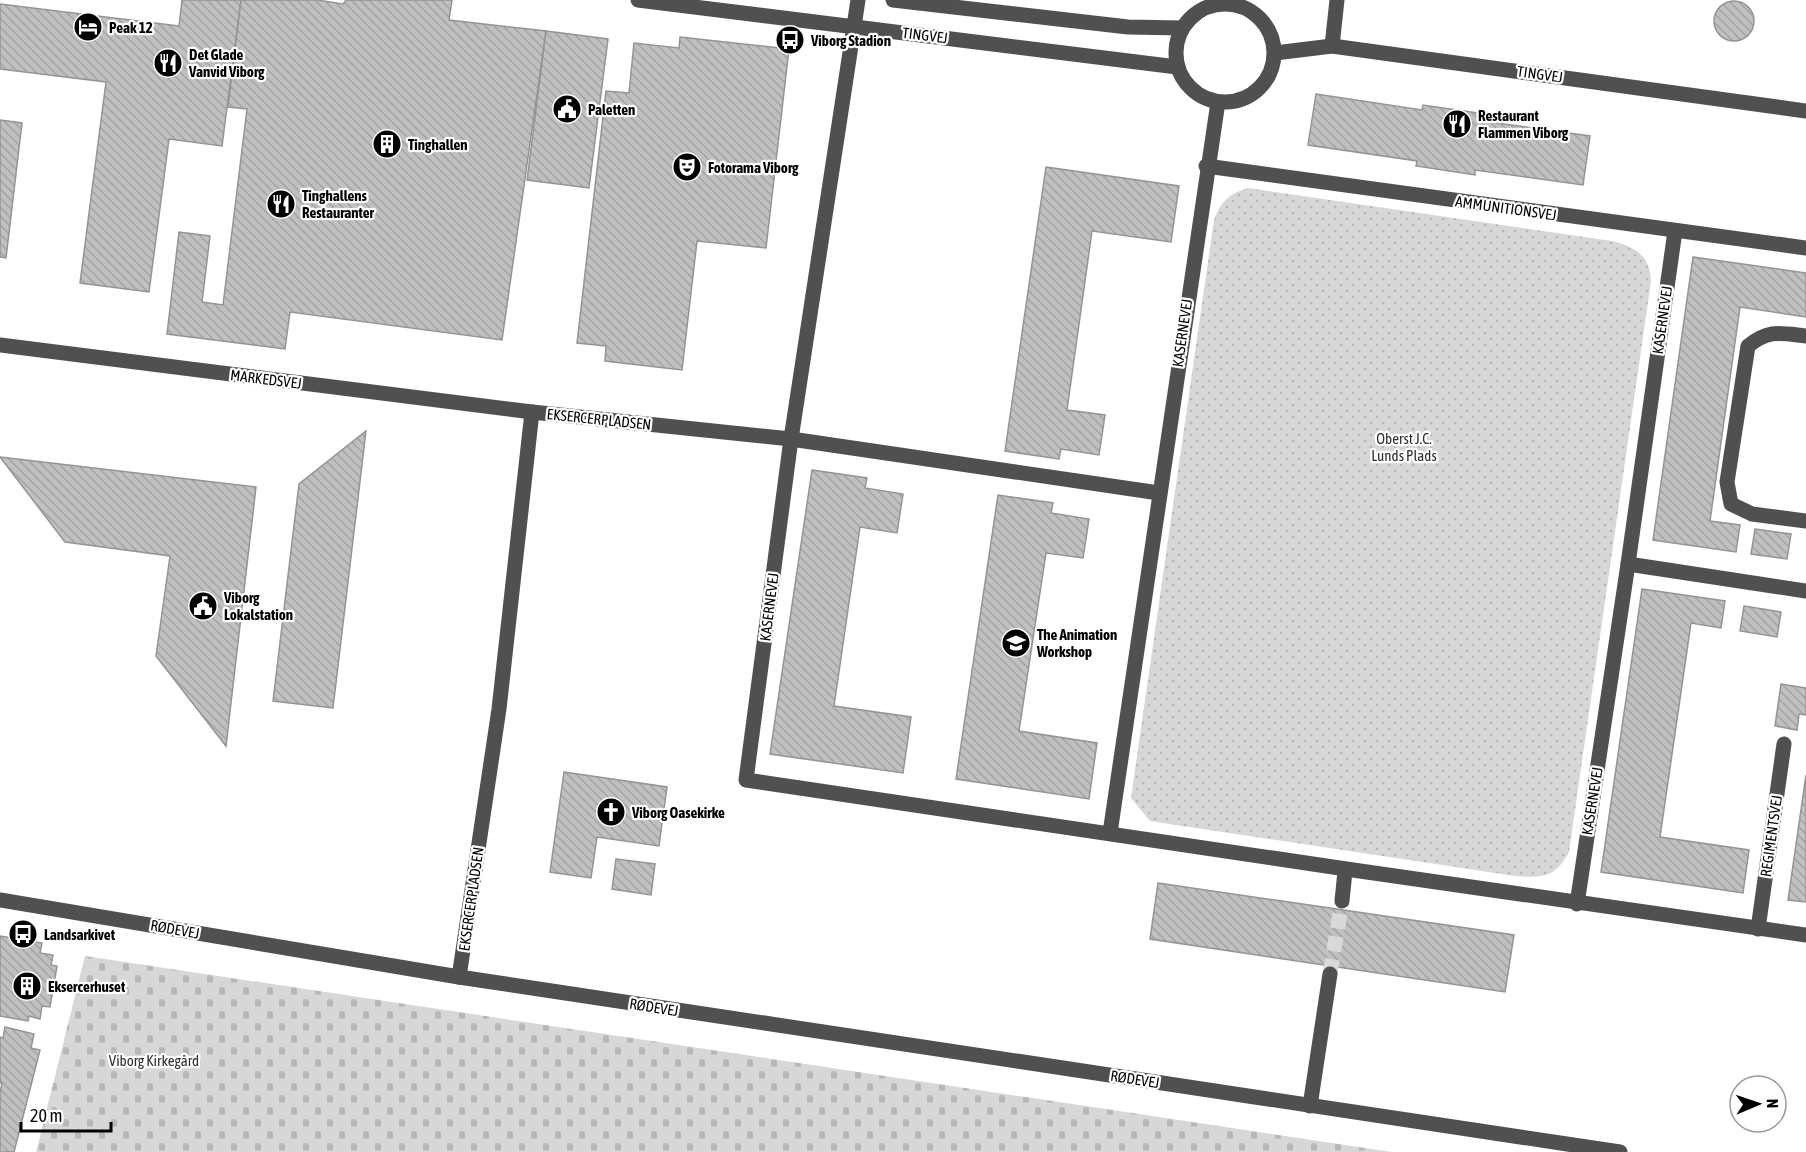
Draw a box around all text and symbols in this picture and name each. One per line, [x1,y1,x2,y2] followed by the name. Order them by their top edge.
[72,11,104,43] hotel icon: Peak 12
[109,19,153,36] place label: Peak 12
[774,24,806,56] bus stop icon: Viborg Stadion
[901,24,949,46] street label: TINGVEJ
[810,32,891,49] place label: Viborg Stadion
[188,46,265,80] place label: Det Glade Vanvid Viborg
[152,47,184,79] restaurant icon: Det Glade Vanvid Viborg
[1516,62,1564,86] street label: TINGVEJ
[551,93,583,125] public building icon: Paletten
[588,101,635,118] place label: Paletten
[1478,107,1569,141] place label: Restaurant Flammen Viborg
[1441,108,1473,140] restaurant icon: Restaurant Flammen Viborg
[371,128,403,160] building icon: Tinghallen
[408,136,468,153] place label: Tinghallen
[671,151,703,183] theatre icon: Fotorama Viborg
[708,159,799,176] place label: Fotorama Viborg
[302,187,375,221] place label: Tinghallens Restauranter
[265,188,297,220] restaurant icon: Tinghallens Restauranter
[1454,192,1558,224] street label: AMMUNITIONSVEJ
[1649,285,1675,355] street label: KASERNEVEJ
[1169,298,1195,368] street label: KASERNEVEJ
[229,366,303,392] street label: MARKEDSVEJ
[546,405,652,433] street label: EKSERCERPLADSEN
[1371,430,1437,464] park label: Oberst J.C. Lunds Plads
[756,572,782,642] street label: KASERNEVEJ
[223,589,293,623] place label: Viborg Lokalstation
[187,590,219,622] public building icon: Viborg Lokalstation
[1036,626,1117,660] place label: The Animation Workshop
[1000,627,1032,659] school or university icon: The Animation Workshop
[1578,766,1606,836] street label: KASERNEVEJ
[1757,794,1785,878] street label: REGIMENTSVEJ
[595,796,627,828] church icon: Viborg Oasekirke
[631,804,725,821] place label: Viborg Oasekirke
[455,846,487,952] street label: EKSERCERPLADSEN
[149,916,201,942] street label: RØDEVEJ
[7,918,39,950] bus stop icon: Landsarkivet
[44,926,116,943] place label: Landsarkivet
[11,970,43,1002] building icon: Eksercerhuset
[48,978,126,995] place label: Eksercerhuset
[628,995,680,1019] street label: RØDEVEJ
[109,1052,199,1069] park label: Viborg Kirkegård
[1109,1067,1161,1091] street label: RØDEVEJ
[1728,1074,1788,1134] north arrow
[21,1095,111,1133] scale bar
[1764,1098,1782,1109] text: N
[30,1105,62,1126] text: 20 m

